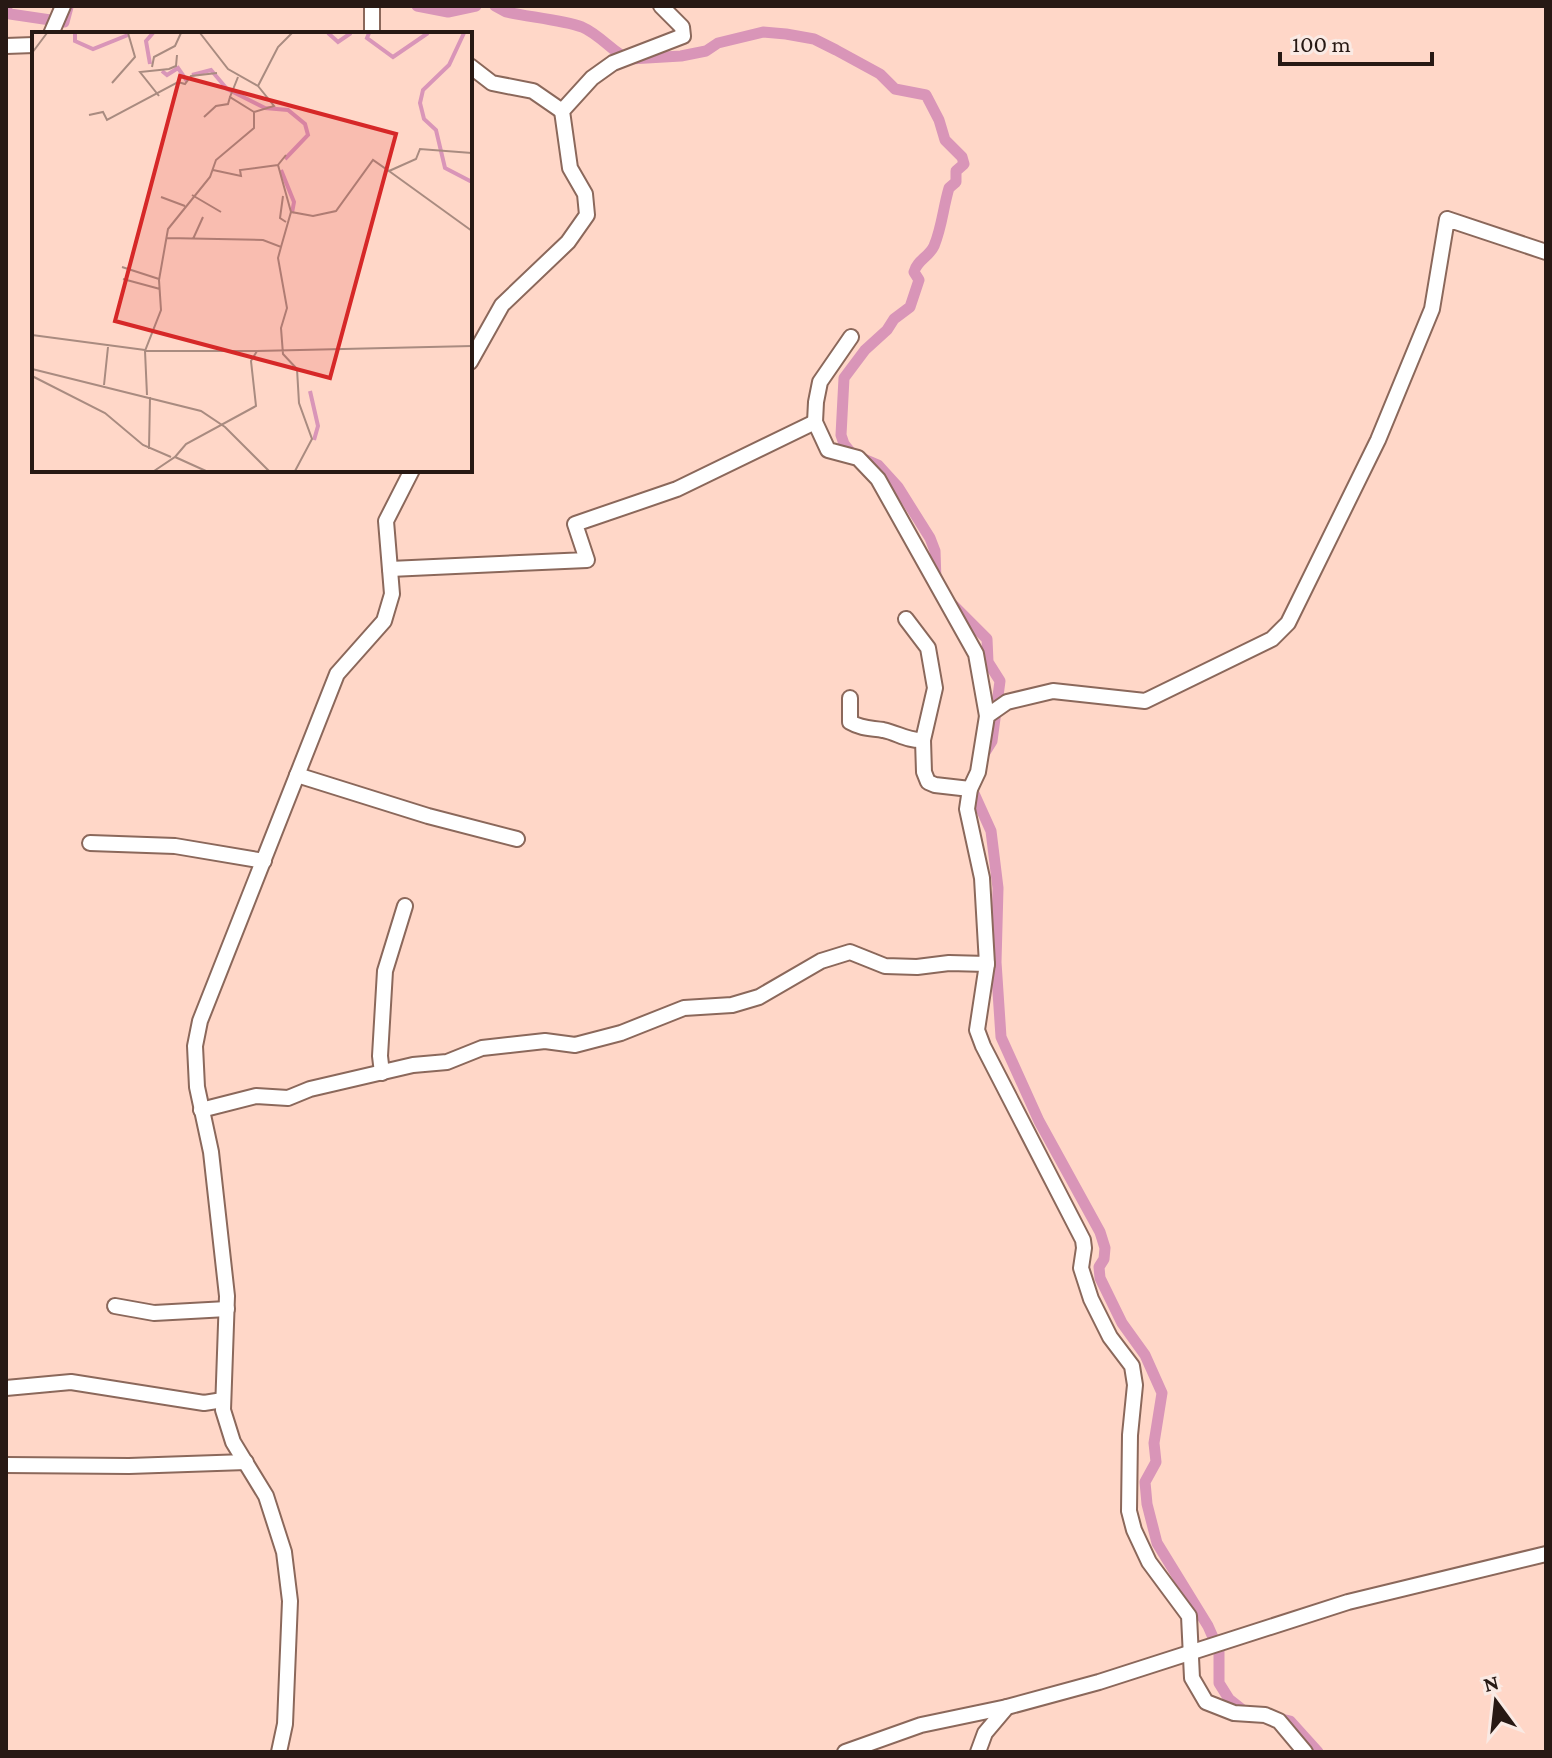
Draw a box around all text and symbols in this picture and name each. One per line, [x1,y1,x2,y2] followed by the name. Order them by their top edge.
[1280,16,1432,66] scale bar
[1292,30,1351,57] text: 100 m
[32,32,472,472] inset map
[1456,1662,1536,1742] north arrow
[1480,1669,1501,1697] text: N

